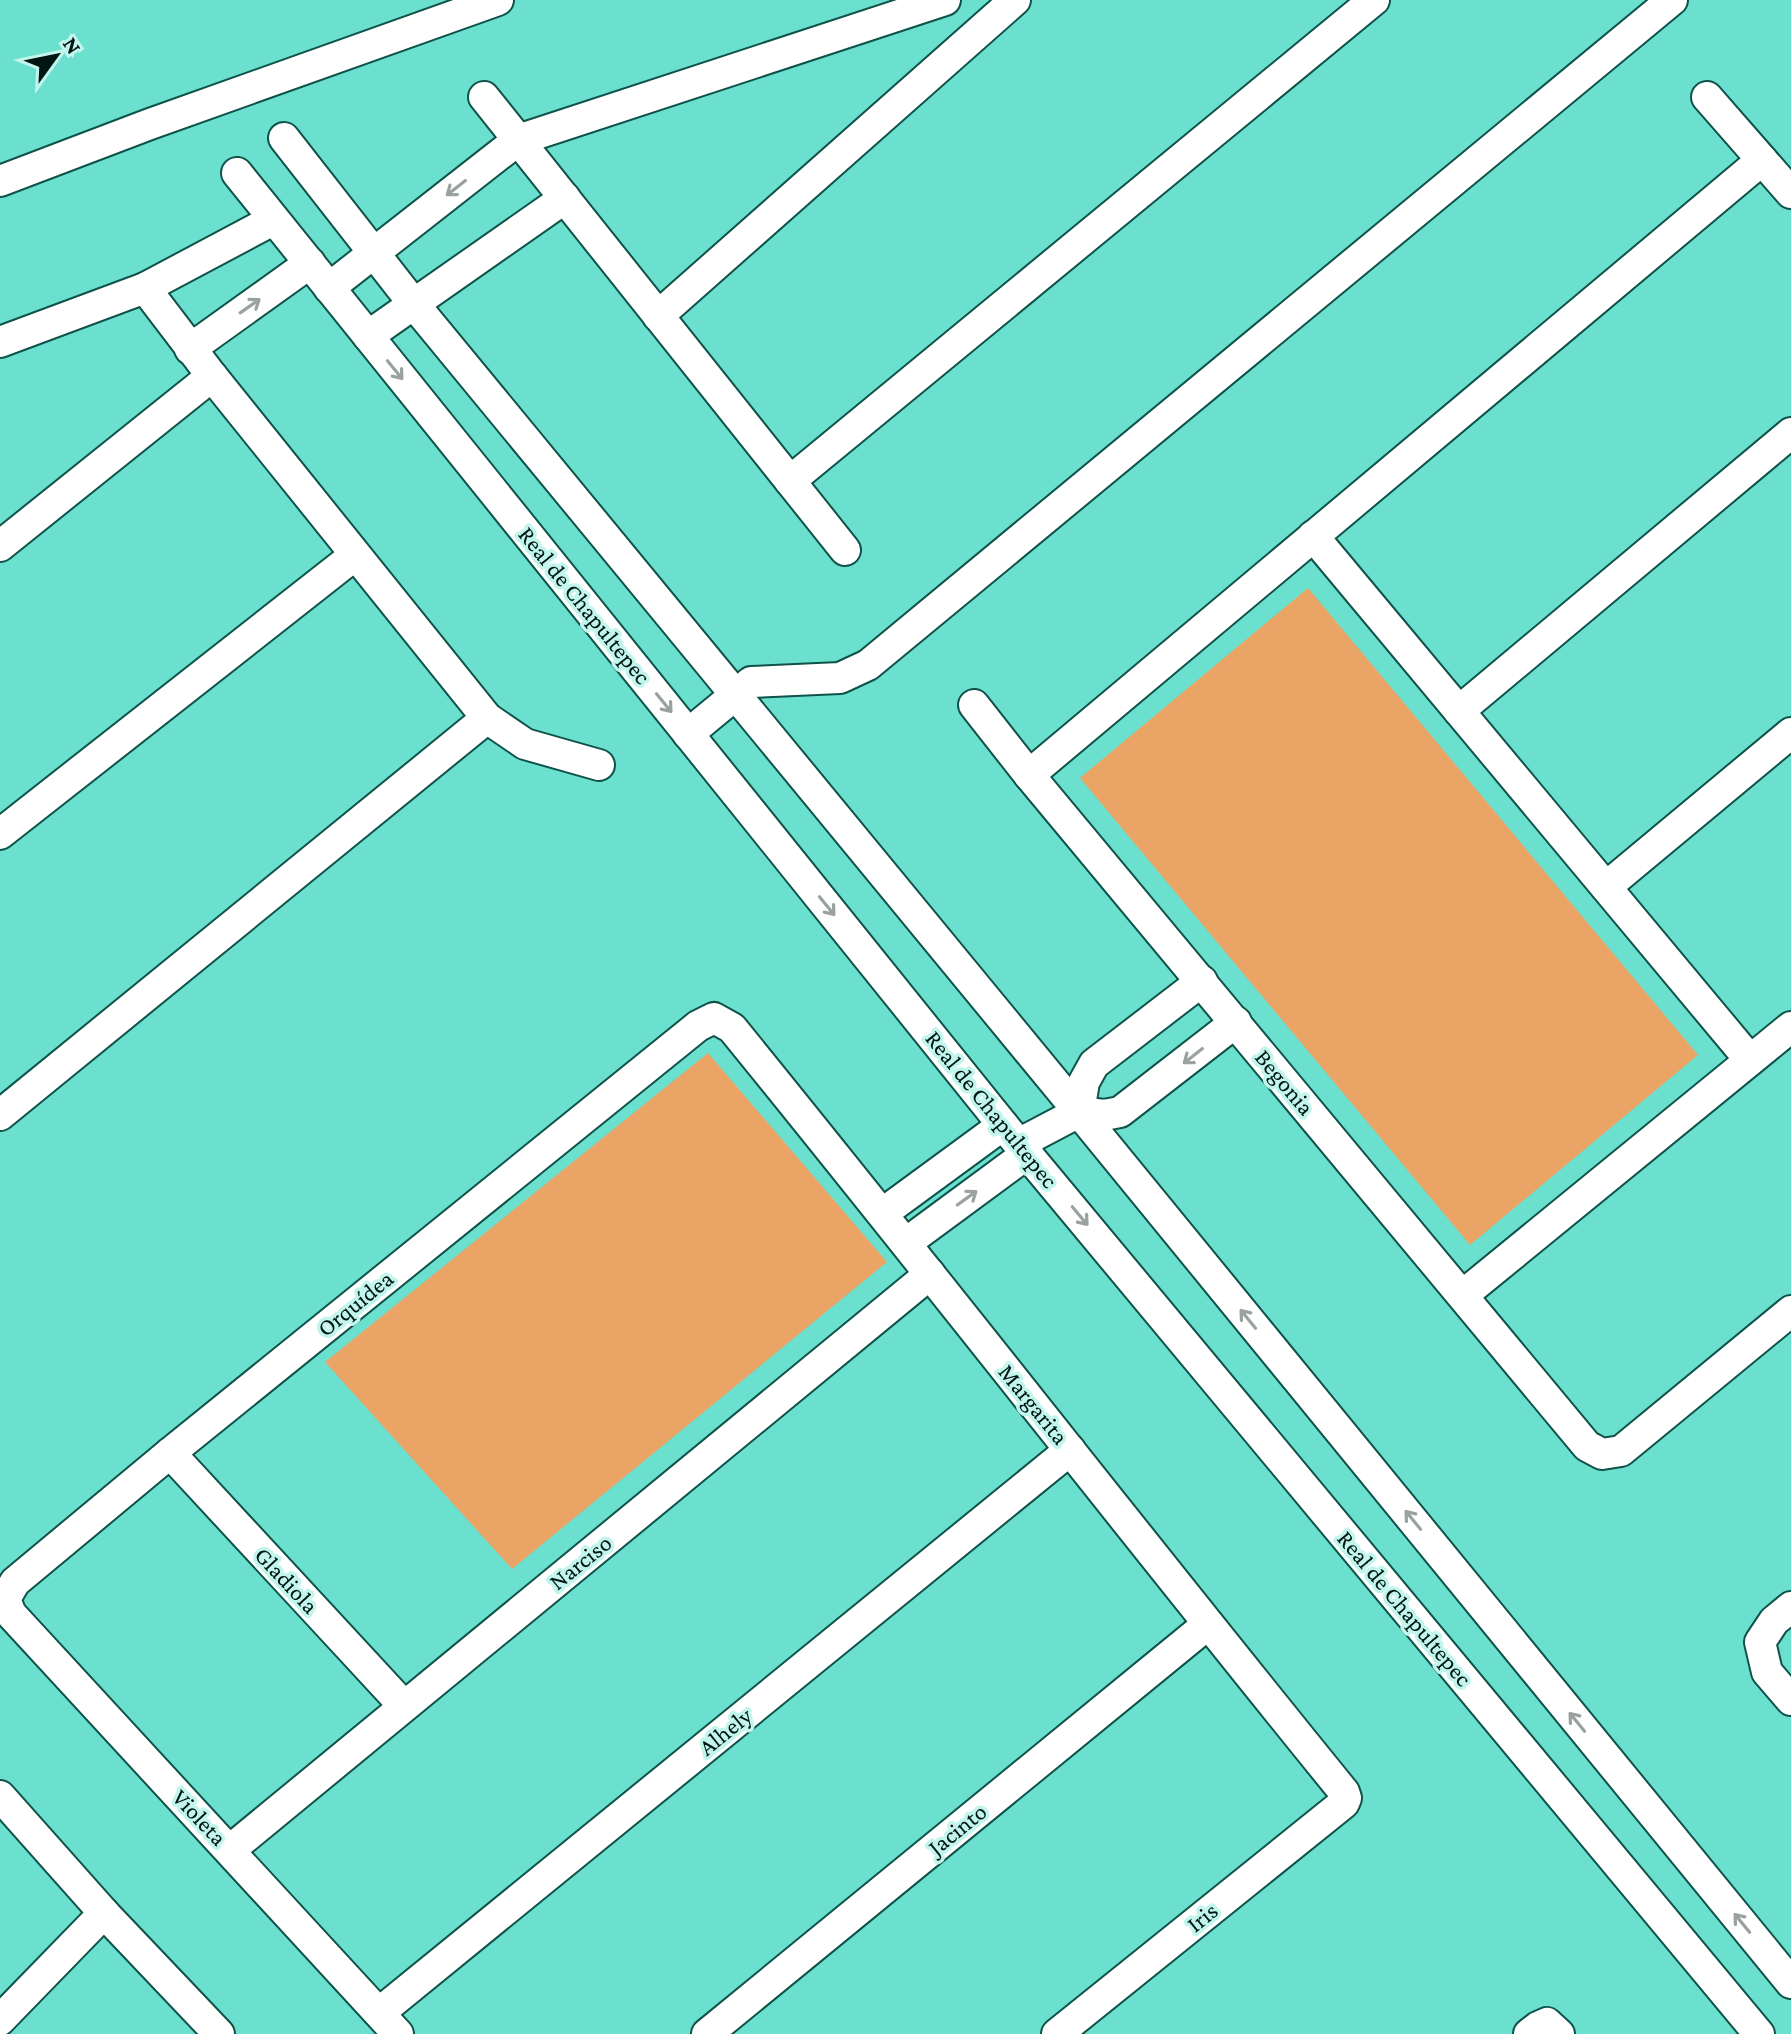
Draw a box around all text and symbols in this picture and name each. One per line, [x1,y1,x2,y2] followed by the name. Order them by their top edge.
[16,16,96,96] north arrow
[58,32,87,58] text: N
[446,180,467,197] one-way arrow
[239,298,260,315] one-way arrow
[387,359,404,380] one-way arrow
[513,521,657,689] street label: Real de Chapultepec
[655,692,673,713] one-way arrow
[818,895,836,916] one-way arrow
[920,1025,1064,1193] street label: Real de Chapultepec
[1250,1044,1320,1120] street label: Begonia
[1183,1047,1204,1065] one-way arrow
[956,1189,977,1206] one-way arrow
[1071,1205,1089,1225] one-way arrow
[312,1264,398,1342] street label: Orquídea
[1239,1309,1257,1330] one-way arrow
[993,1358,1075,1450] street label: Margarita
[1404,1510,1421,1531] one-way arrow
[1332,1525,1478,1691] street label: Real de Chapultepec
[543,1529,617,1595] street label: Narciso
[250,1541,324,1619] street label: Gladiola
[693,1701,758,1761] street label: Alhely
[1568,1712,1586,1732] one-way arrow
[167,1783,233,1851] street label: Violeta
[921,1797,992,1862] street label: Jacinto
[1181,1897,1223,1937] street label: Iris
[1733,1913,1751,1934] one-way arrow

